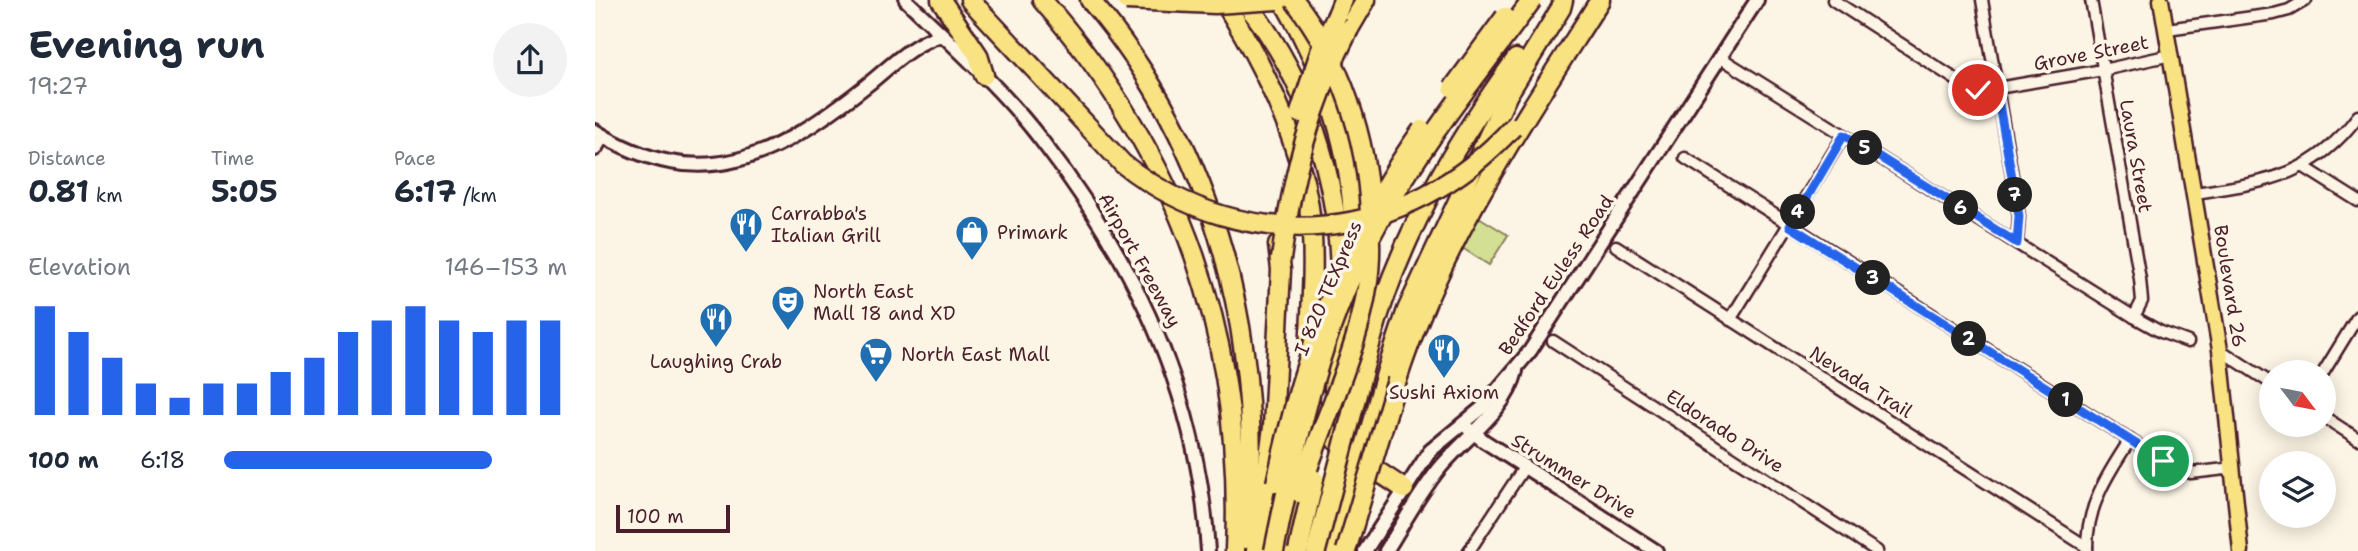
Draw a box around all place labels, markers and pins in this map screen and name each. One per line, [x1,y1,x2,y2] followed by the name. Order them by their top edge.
[1948,60,2008,120] pin
[1847,130,1883,166] pin: 5
[1997,178,2033,212] pin: 7
[1943,190,1979,226] pin: 6
[1781,194,1815,230] pin: 4
[771,201,881,248] place label: Carrabba's Italian Grill
[727,205,765,254] restaurant icon: Carrabba's Italian Grill
[953,213,991,262] shop icon: Primark
[997,220,1068,245] place label: Primark
[1855,260,1891,296] pin: 3
[813,279,955,326] place label: North East Mall 18 and XD
[769,283,807,332] theatre icon: North East Mall 18 and XD
[697,300,735,349] restaurant icon: Laughing Crab
[1951,322,1987,356] pin: 2
[1425,331,1463,380] restaurant icon: Sushi Axiom
[857,335,895,384] supermarket icon: North East Mall
[901,342,1050,367] place label: North East Mall
[650,349,782,374] place label: Laughing Crab
[1389,380,1499,405] place label: Sushi Axiom
[2049,382,2083,418] pin: 1
[2133,431,2193,491] pin

